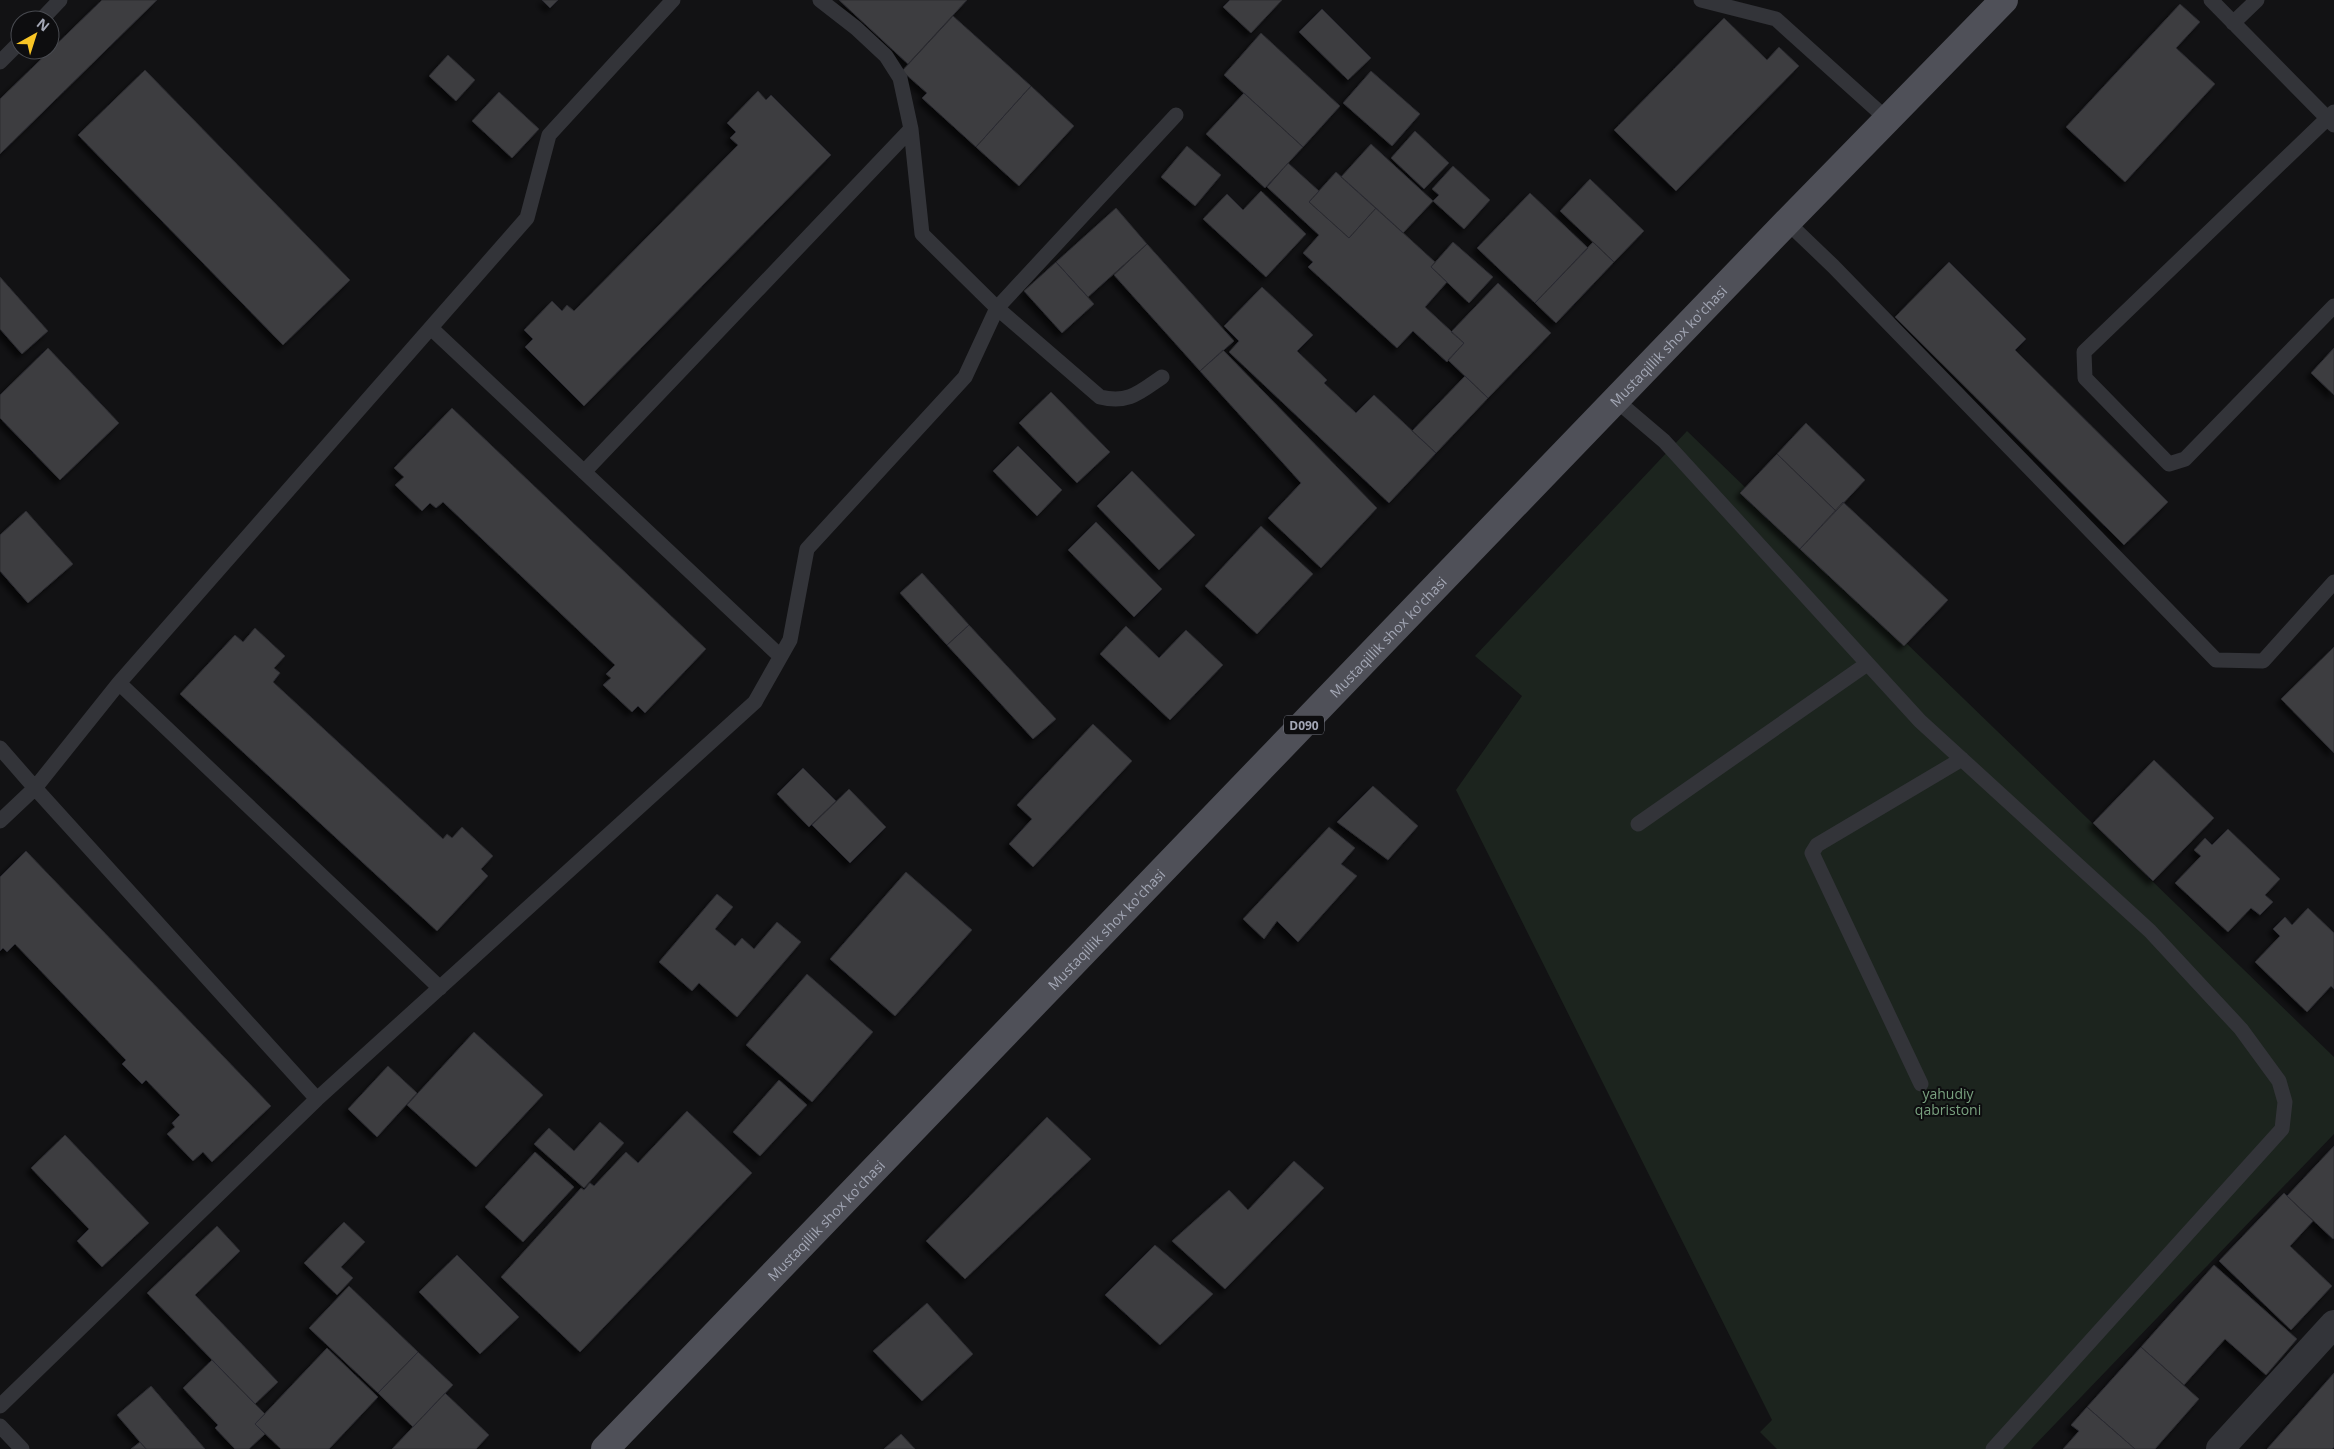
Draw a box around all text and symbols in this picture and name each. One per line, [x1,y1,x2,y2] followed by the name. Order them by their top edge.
[10,10,60,60] north arrow
[33,14,54,35] text: N
[1605,281,1731,410] street label: Mustaqillik shox ko'chasi
[1325,572,1450,701] street label: Mustaqillik shox ko'chasi
[1284,716,1324,734] road number: D090
[1043,864,1169,994] street label: Mustaqillik shox ko'chasi
[1915,1084,1981,1119] park label: yahudiy qabristoni
[763,1155,888,1285] street label: Mustaqillik shox ko'chasi

